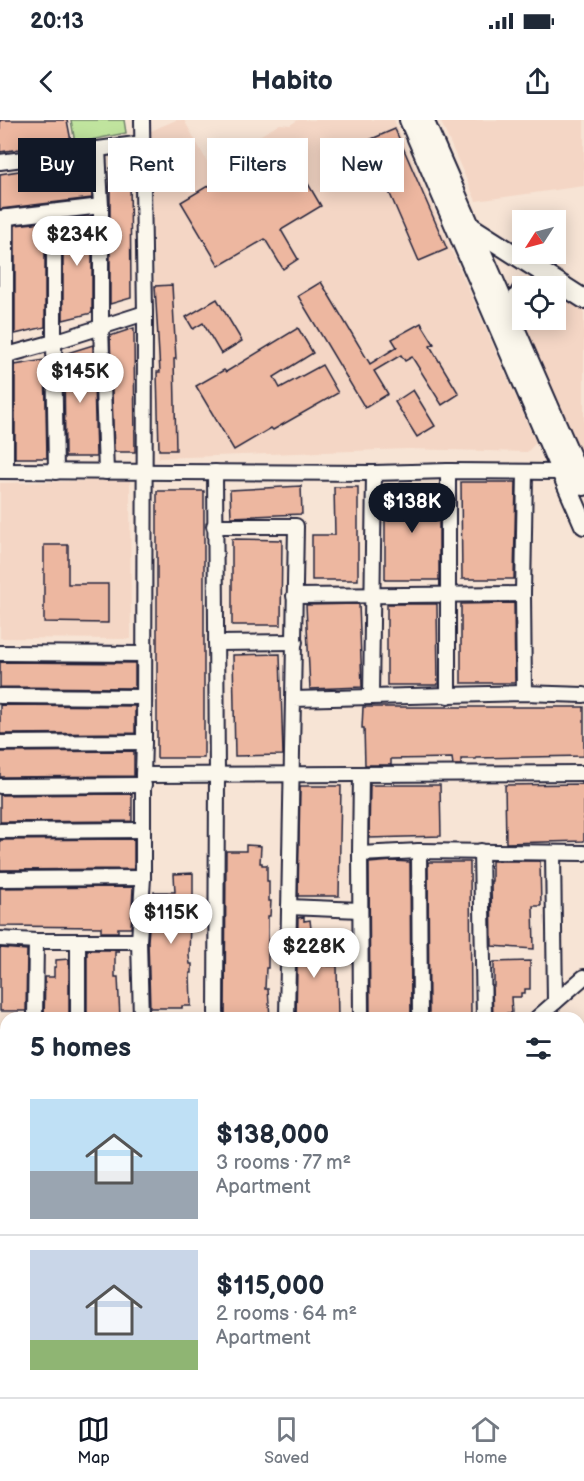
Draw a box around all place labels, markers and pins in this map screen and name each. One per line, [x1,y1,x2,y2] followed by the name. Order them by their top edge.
[35,216,119,267] pin: $234K
[38,353,122,404] pin: $145K
[370,483,454,534] pin: $138K
[129,894,213,945] pin: $115K
[272,928,356,979] pin: $228K

